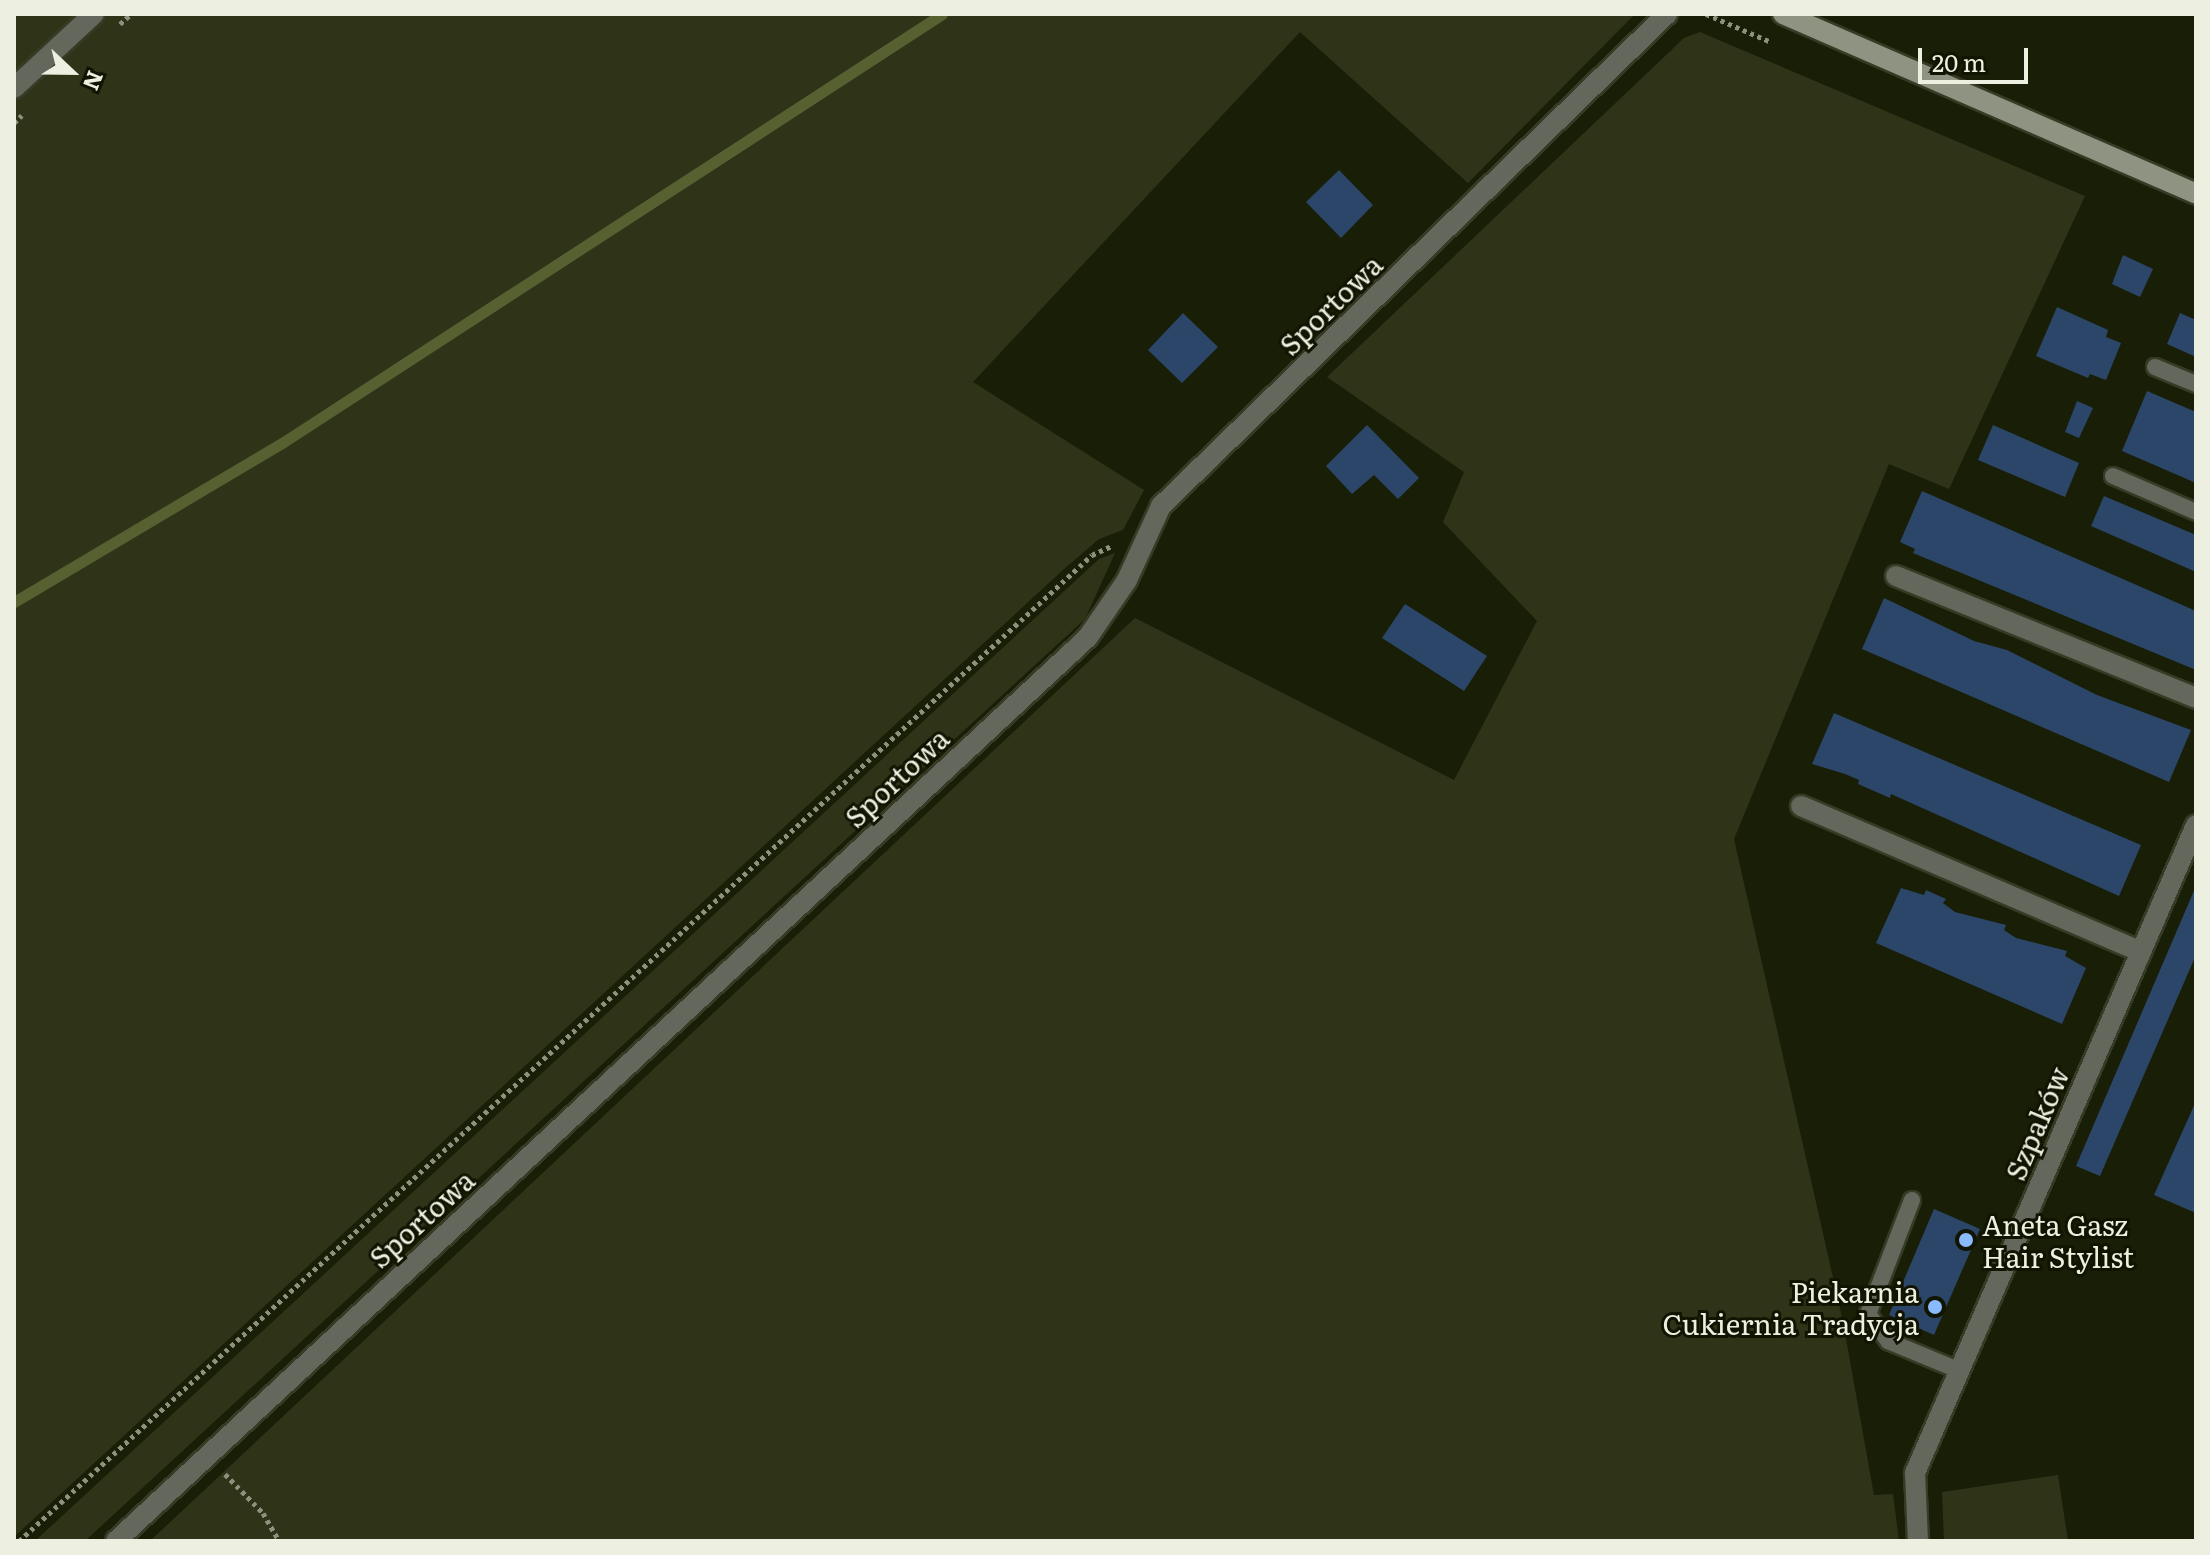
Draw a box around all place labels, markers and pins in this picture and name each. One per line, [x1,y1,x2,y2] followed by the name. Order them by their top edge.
[1982,1207,2134,1273] place label: Aneta Gasz Hair Stylist
[1957,1231,1975,1249] marker: Aneta Gasz Hair Stylist
[1663,1274,1919,1340] place label: Piekarnia Cukiernia Tradycja
[1926,1298,1944,1316] marker: Piekarnia Cukiernia Tradycja

